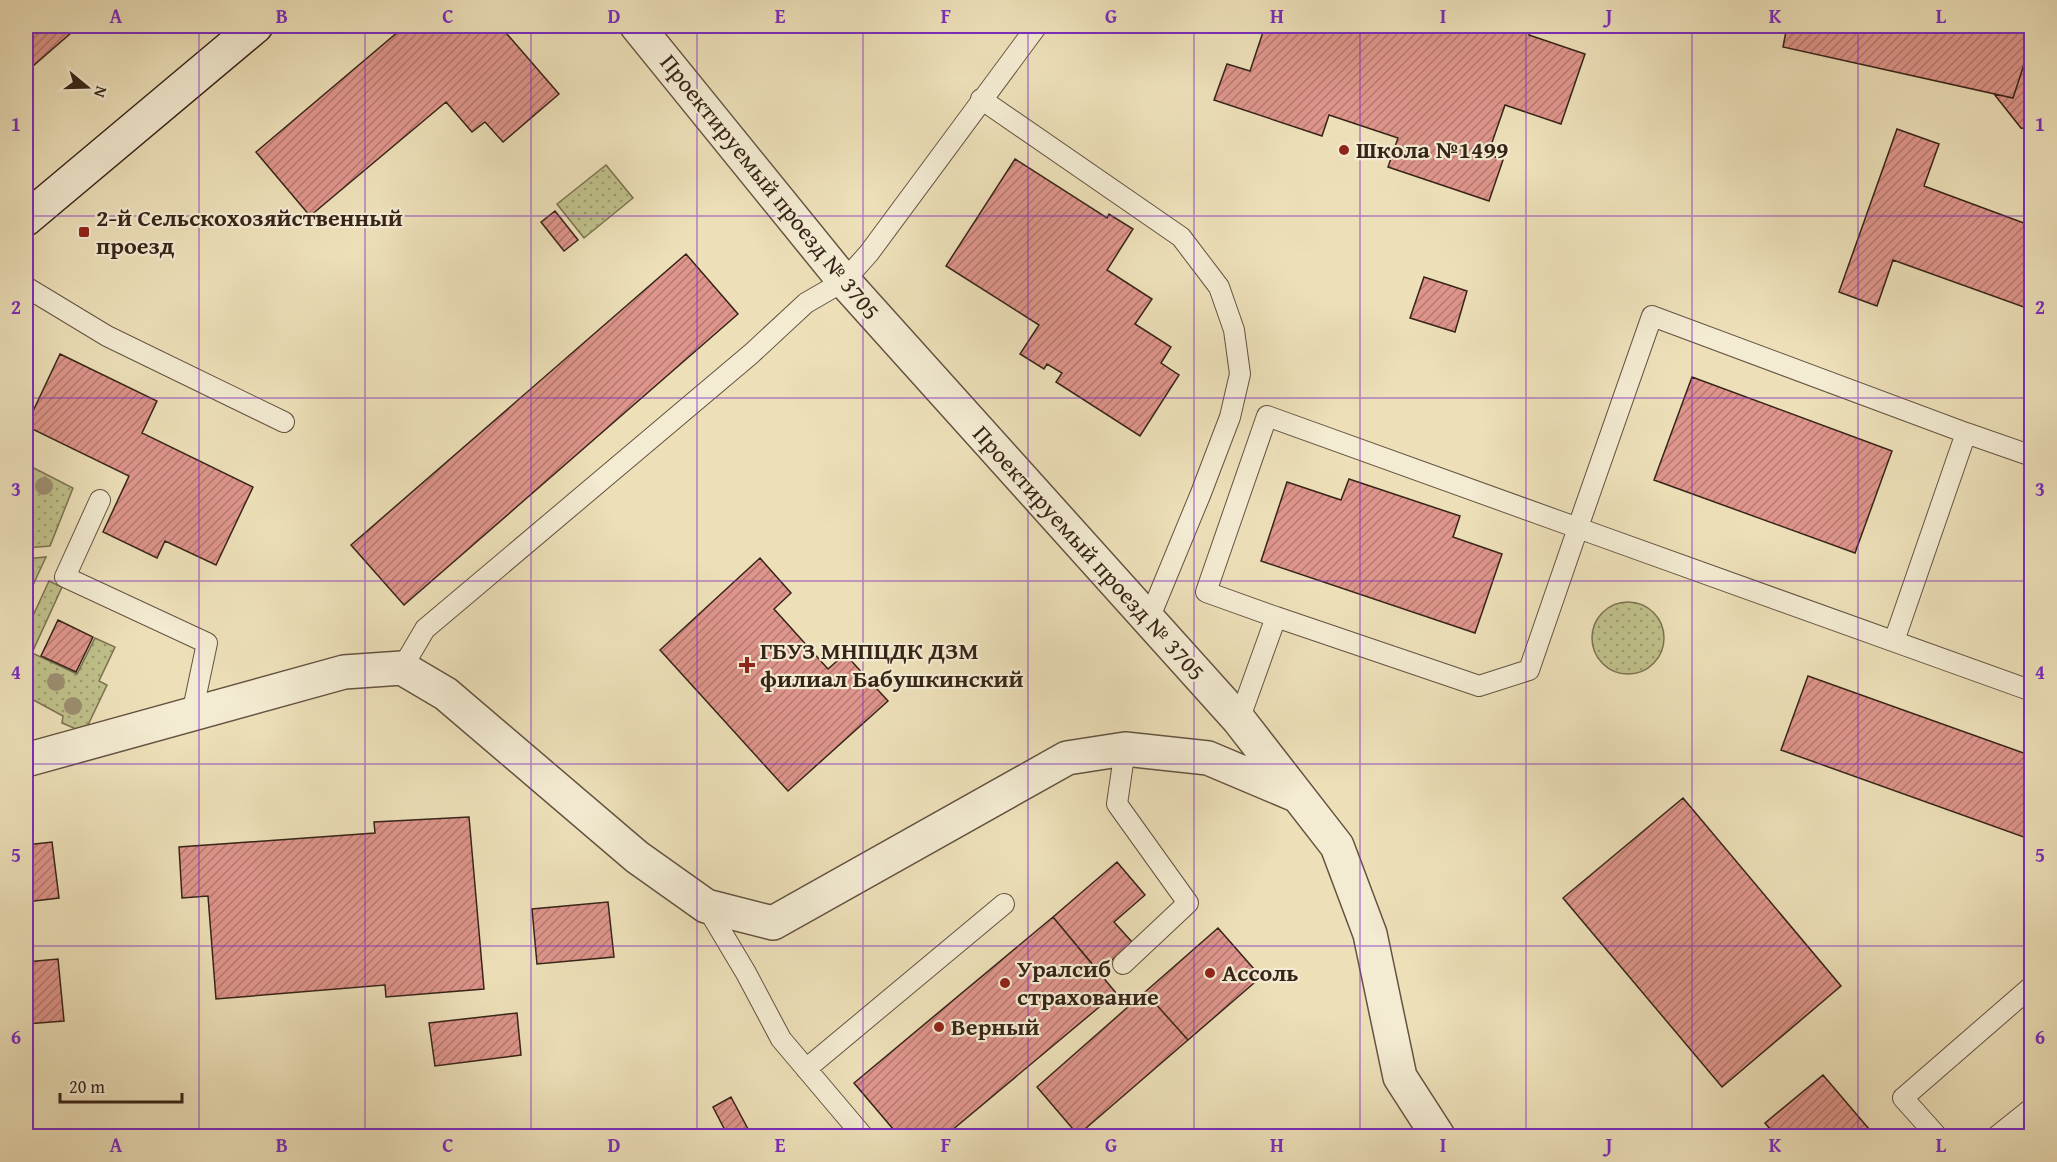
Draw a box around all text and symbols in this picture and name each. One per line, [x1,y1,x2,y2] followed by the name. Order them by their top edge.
[110,1,123,30] text: A
[276,1,288,30] text: B
[442,1,454,30] text: C
[607,1,621,30] text: D
[775,1,786,30] text: E
[941,1,951,30] text: F
[1105,1,1117,30] text: G
[1270,1,1284,30] text: H
[1440,1,1446,30] text: I
[1603,1,1613,30] text: J
[1769,1,1782,30] text: K
[1936,1,1947,30] text: L
[652,46,889,327] street label: Проектируемый проезд № 3705
[57,57,117,117] north arrow
[88,83,114,101] text: N
[11,109,21,138] text: 1
[2035,109,2045,138] text: 1
[1356,132,1508,167] place label: Школа №1499
[1337,143,1351,157] marker: Школа №1499
[96,200,403,263] place label: 2-й Сельскохозяйственный проезд
[77,225,91,239] marker: 2-й Сельскохозяйственный проезд
[11,292,21,321] text: 2
[2035,292,2045,321] text: 2
[965,417,1214,688] street label: Проектируемый проезд № 3705
[11,474,21,503] text: 3
[2035,474,2045,503] text: 3
[760,633,1024,696] place label: ГБУЗ МНПЦДК ДЗМ филиал Бабушкинский
[738,656,756,674] marker: ГБУЗ МНПЦДК ДЗМ филиал Бабушкинский
[11,657,21,686] text: 4
[2035,657,2045,686] text: 4
[11,840,21,869] text: 5
[2035,840,2045,869] text: 5
[1017,951,1159,1014] place label: Уралсиб страхование
[1222,955,1299,990] place label: Ассоль
[1203,966,1217,980] marker: Ассоль
[998,976,1012,990] marker: Уралсиб страхование
[951,1009,1040,1044] place label: Верный
[932,1020,946,1034] marker: Верный
[11,1022,21,1051] text: 6
[2035,1022,2045,1051] text: 6
[60,1066,182,1104] scale bar
[69,1073,105,1100] text: 20 m
[110,1130,123,1159] text: A
[276,1130,288,1159] text: B
[442,1130,454,1159] text: C
[607,1130,621,1159] text: D
[775,1130,786,1159] text: E
[941,1130,951,1159] text: F
[1105,1130,1117,1159] text: G
[1270,1130,1284,1159] text: H
[1440,1130,1446,1159] text: I
[1603,1130,1613,1159] text: J
[1769,1130,1782,1159] text: K
[1936,1130,1947,1159] text: L

